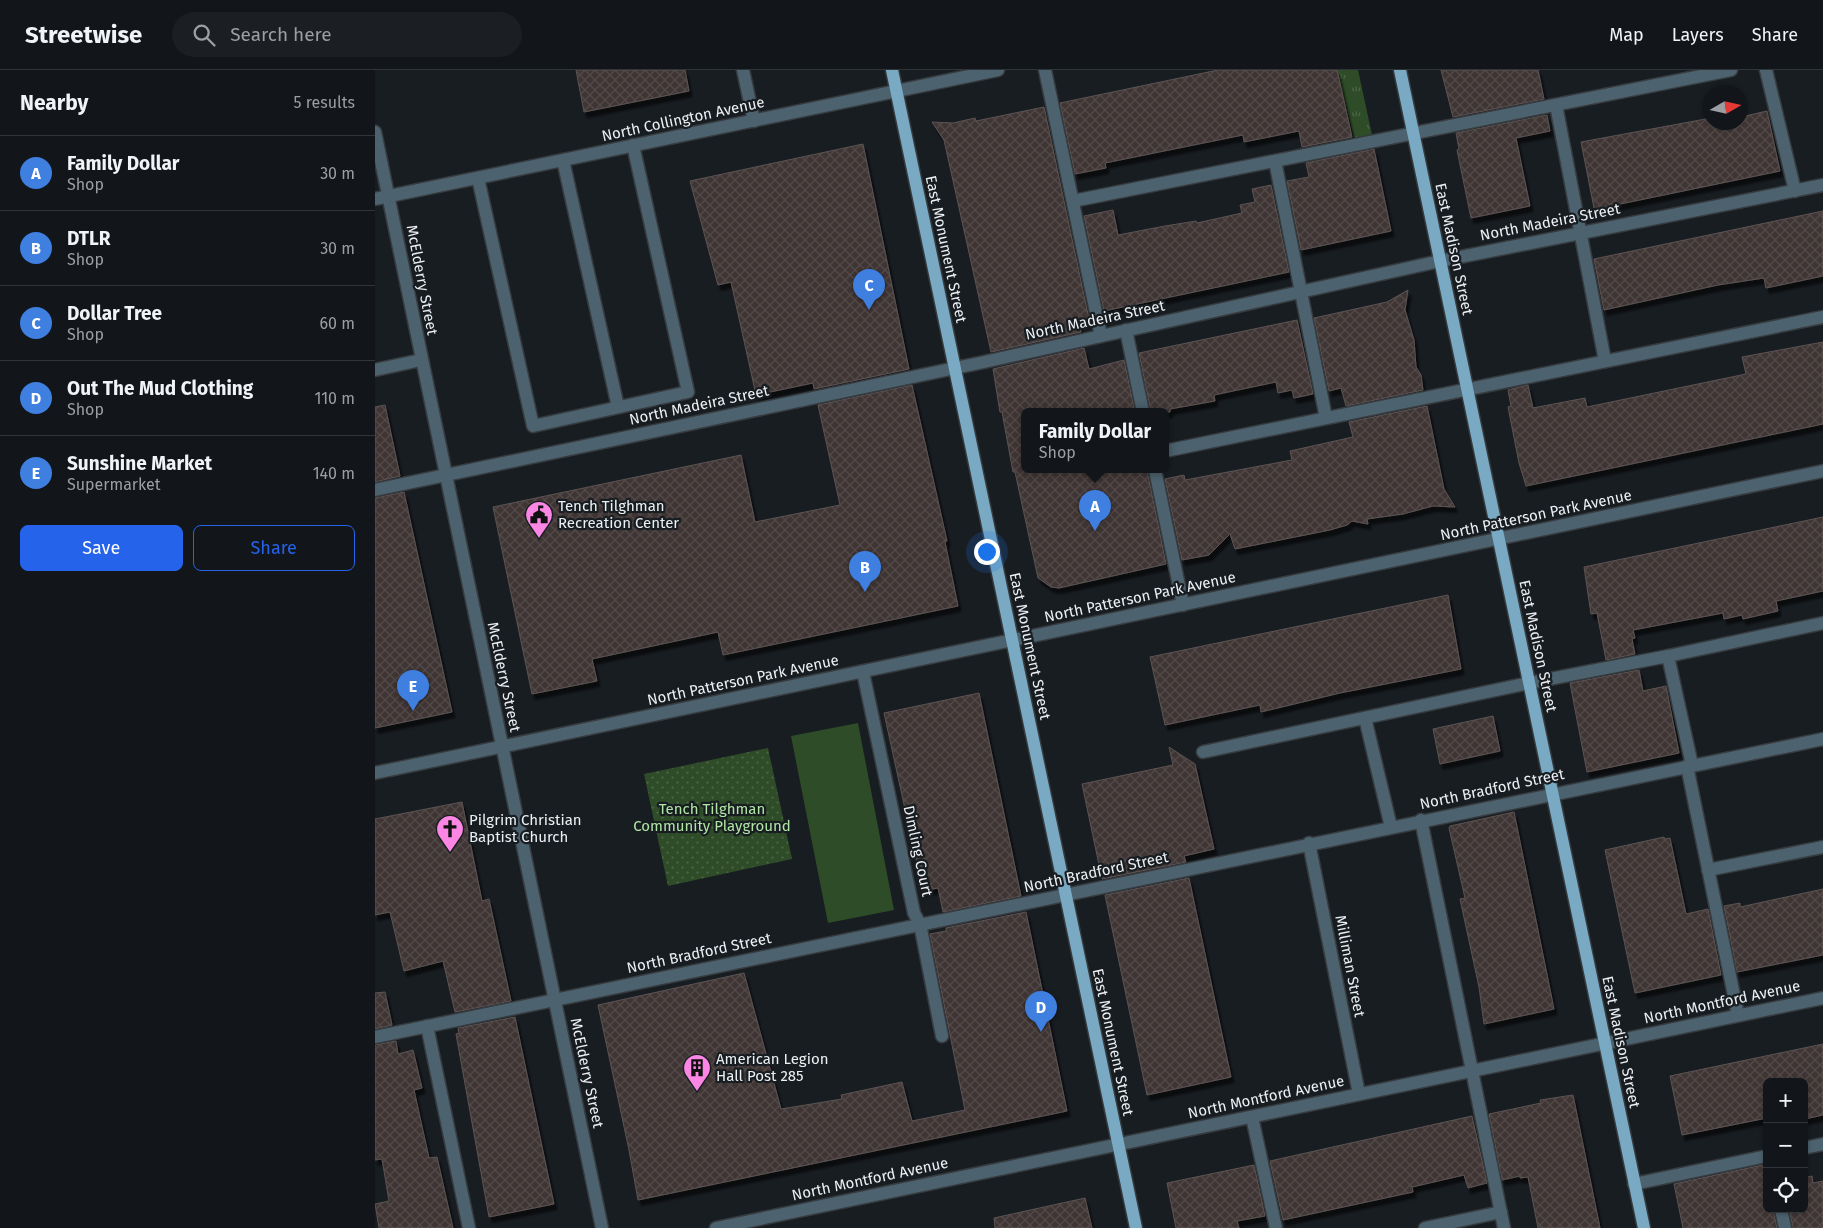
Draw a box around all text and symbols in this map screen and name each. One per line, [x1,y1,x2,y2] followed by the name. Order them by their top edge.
[172,12,522,57] search box
[25,21,142,49] text: Streetwise
[190,21,218,49] icon: search
[230,23,332,46] text: Search here
[1609,24,1644,46] text: Map
[1672,24,1724,46] text: Layers
[1752,24,1798,46] text: Share
[1703,85,1748,130] north arrow
[20,90,88,116] text: Nearby
[294,93,355,112] text: 5 results
[600,93,766,145] street label: North Collington Avenue
[67,152,179,175] text: Family Dollar
[31,164,41,183] text: A
[320,164,355,183] text: 30 m
[922,174,971,325] street label: East Monument Street
[67,175,104,194] text: Shop
[1431,181,1477,317] street label: East Madison Street
[1478,199,1622,244] street label: North Madeira Street
[402,223,442,337] street label: McElderry Street
[67,227,110,250] text: DTLR
[31,239,41,258] text: B
[320,239,355,258] text: 30 m
[67,250,104,269] text: Shop
[853,269,885,310] pin: C
[1024,296,1167,344] street label: North Madeira Street
[67,302,162,325] text: Dollar Tree
[31,314,41,333] text: C
[320,314,355,333] text: 60 m
[67,325,104,344] text: Shop
[67,377,253,400] text: Out The Mud Clothing
[628,381,771,429] street label: North Madeira Street
[31,389,41,408] text: D
[314,389,355,408] text: 110 m
[67,400,104,419] text: Shop
[1021,408,1169,473] popup
[1039,420,1151,443] text: Family Dollar
[1039,443,1076,462] text: Shop
[67,452,212,475] text: Sunshine Market
[32,464,40,483] text: E
[313,464,355,483] text: 140 m
[67,475,161,494] text: Supermarket
[1439,486,1633,544] street label: North Patterson Park Avenue
[1079,490,1111,531] pin: A
[558,497,679,532] place label: Tench Tilghman Recreation Center
[524,500,554,539] public building icon: Tench Tilghman Recreation Center
[20,525,183,571] button: Save
[193,525,355,571] button: Share
[974,539,1000,565] your location
[849,551,881,592] pin: B
[1043,568,1237,626] street label: North Patterson Park Avenue
[1006,571,1055,722] street label: East Monument Street
[1515,578,1561,714] street label: East Madison Street
[484,620,525,734] street label: McElderry Street
[646,651,840,709] street label: North Patterson Park Avenue
[397,670,429,711] pin: E
[1418,765,1566,813] street label: North Bradford Street
[633,800,791,835] park label: Tench Tilghman Community Playground
[900,804,937,899] street label: Dimling Court
[469,811,582,846] place label: Pilgrim Christian Baptist Church
[435,814,465,853] church icon: Pilgrim Christian Baptist Church
[1022,848,1170,896] street label: North Bradford Street
[1331,914,1369,1019] street label: Milliman Street
[625,929,773,977] street label: North Bradford Street
[1089,967,1138,1118] street label: East Monument Street
[1598,974,1644,1110] street label: East Madison Street
[1642,977,1802,1027] street label: North Montford Avenue
[1025,991,1057,1032] pin: D
[567,1016,608,1130] street label: McElderry Street
[716,1050,828,1085] place label: American Legion Hall Post 285
[682,1053,712,1092] building icon: American Legion Hall Post 285
[1186,1072,1346,1122] street label: North Montford Avenue
[1763,1078,1808,1213] map controls
[1763,1078,1808,1123] button: +
[1763,1123,1808,1168] button: −
[790,1154,950,1204] street label: North Montford Avenue
[1763,1168,1808,1213] button: locate

